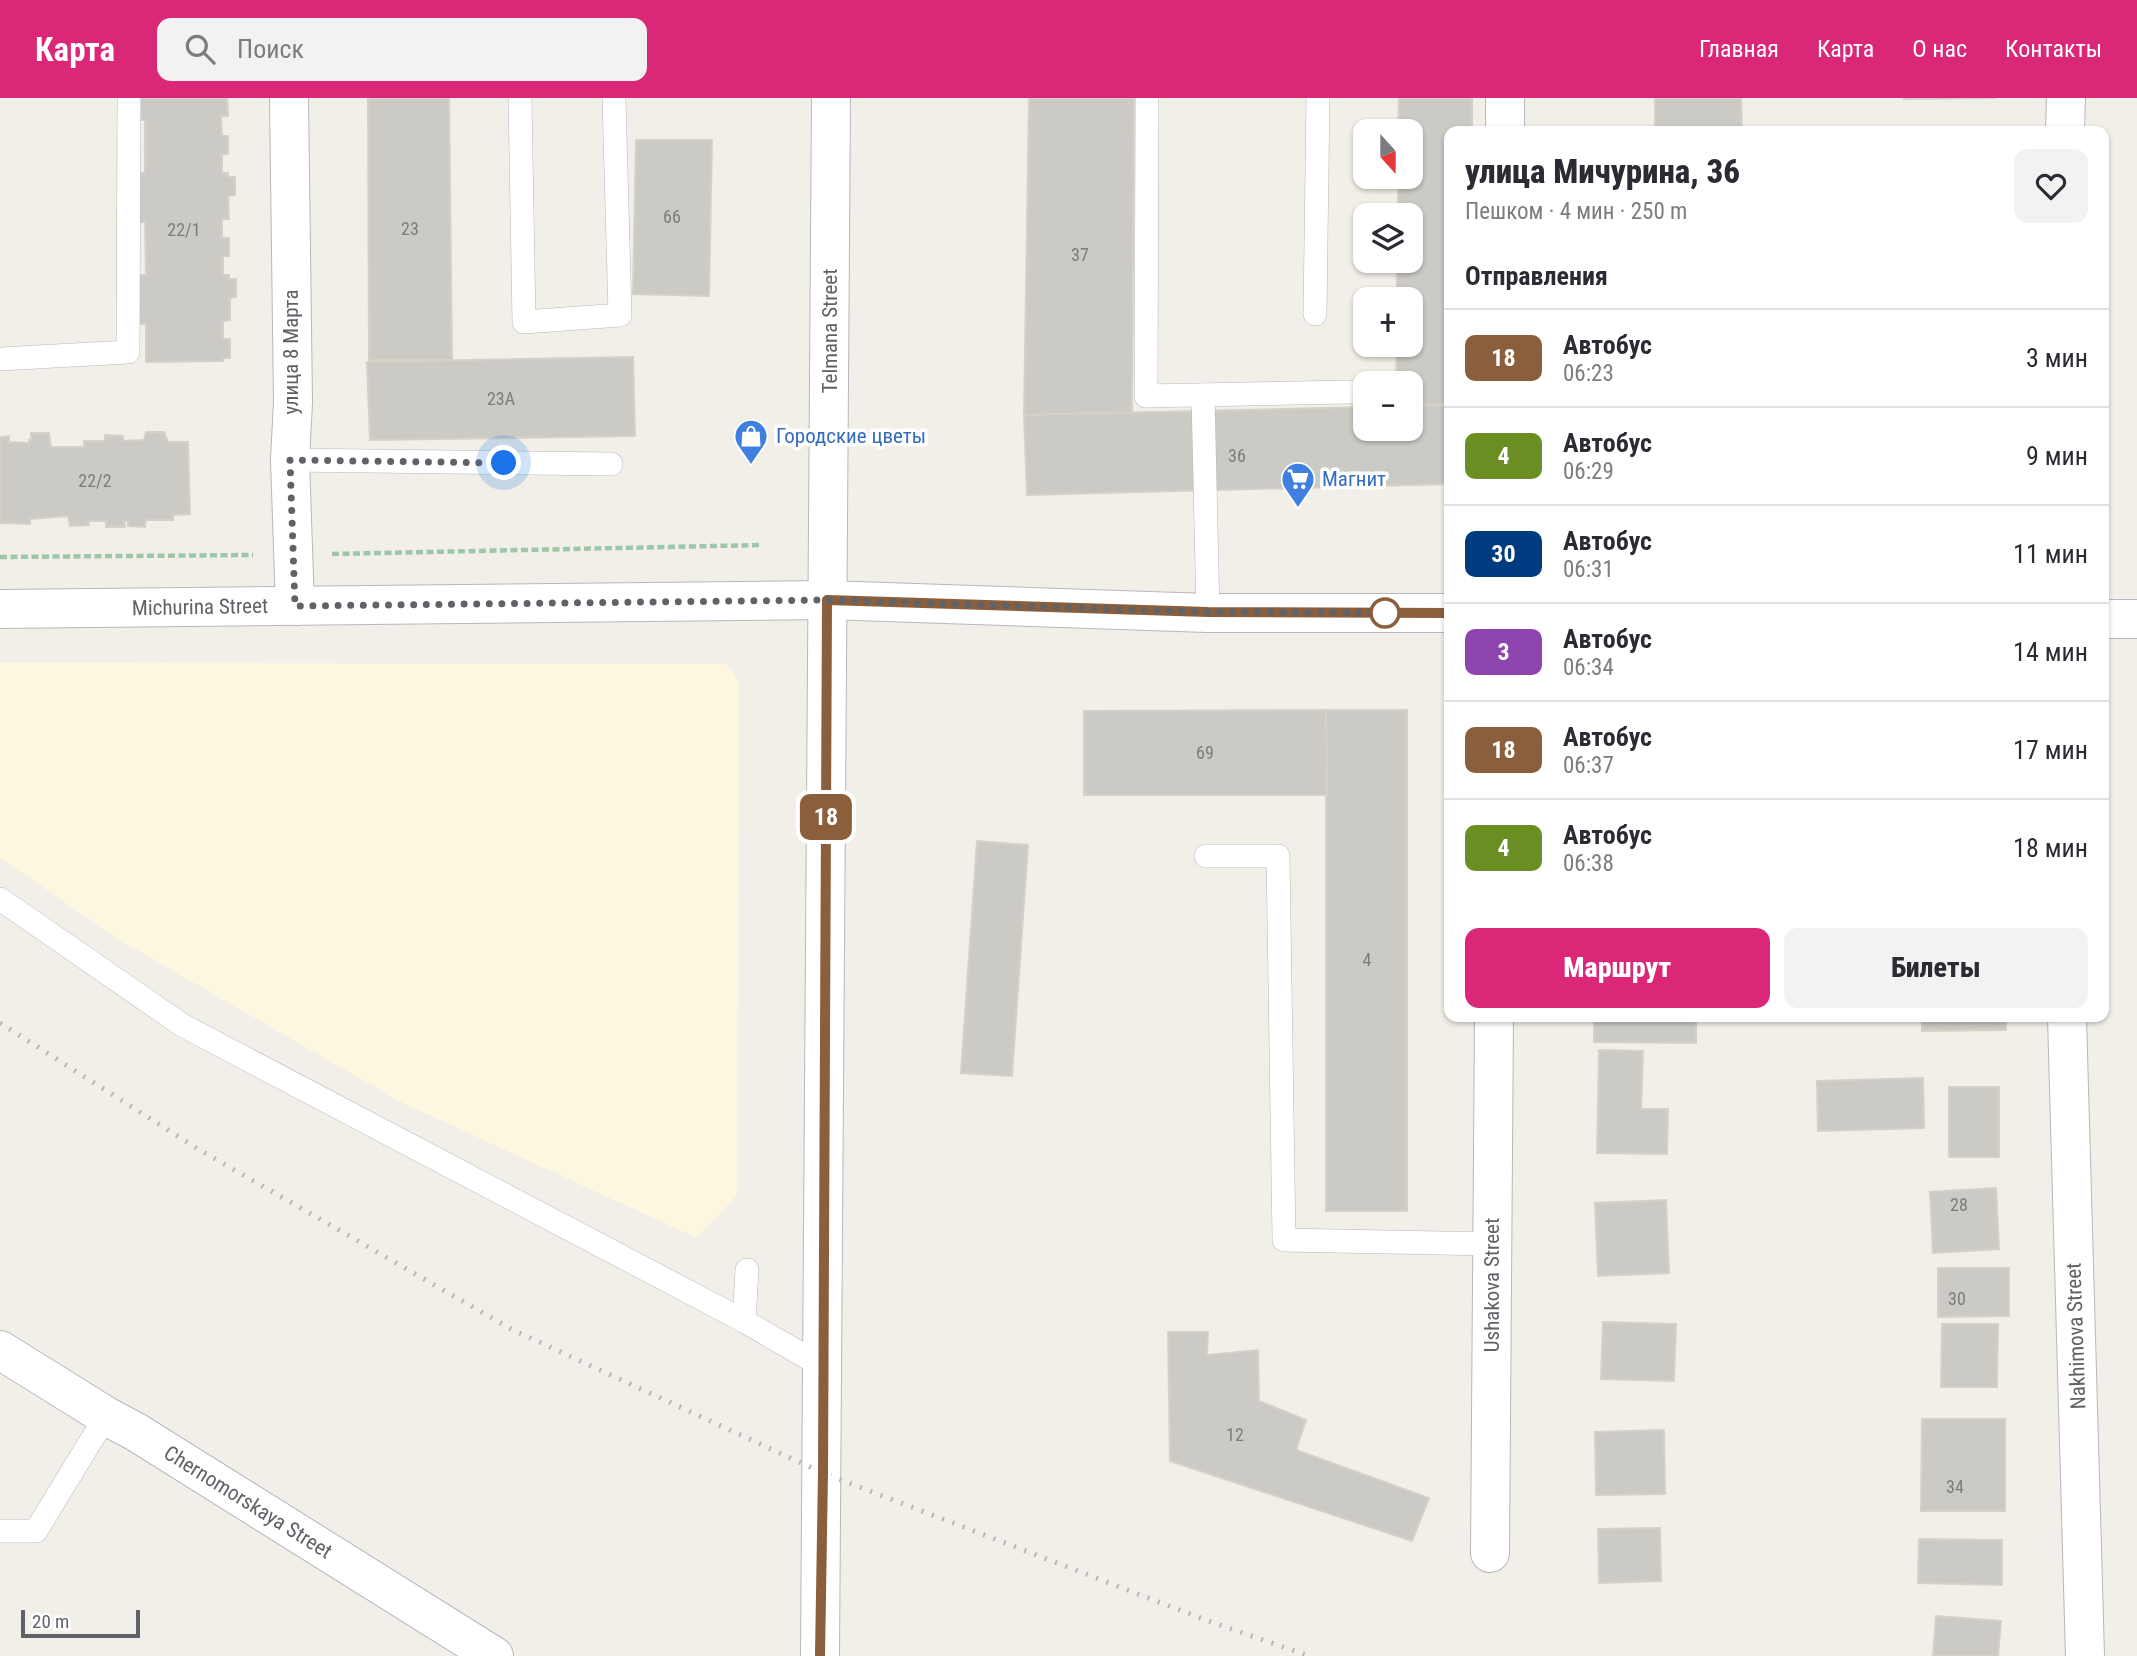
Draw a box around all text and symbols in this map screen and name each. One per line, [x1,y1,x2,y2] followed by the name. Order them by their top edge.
[157,18,647,81] search box
[35,30,115,69] text: Карта
[181,30,219,68] icon: search
[237,34,304,64] text: Поиск
[1699,35,1779,63] text: Главная
[1817,35,1874,63] text: Карта
[1912,35,1967,63] text: О нас
[2005,35,2102,63] text: Контакты
[1353,119,1423,189] north arrow
[1353,119,1423,441] map controls
[2014,149,2088,223] button: heart
[1465,152,1740,191] text: улица Мичурина, 36
[1465,198,1687,225] text: Пешком · 4 мин · 250 m
[1353,203,1423,273] button: layers
[663,206,681,227] house number: 66
[401,218,419,239] house number: 23
[167,219,201,240] house number: 22/1
[1071,244,1089,265] house number: 37
[1465,261,1608,291] text: Отправления
[818,269,842,393] street label: Telmana Street
[1353,287,1423,357] button: +
[279,289,303,415] street label: улица 8 Марта
[1563,330,1652,360] text: Автобус
[2026,343,2088,373] text: 3 мин
[1491,344,1516,372] text: 18
[1563,360,1614,387] text: 06:23
[1353,371,1423,441] button: −
[487,388,516,409] house number: 23А
[732,417,770,466] shop icon: Городские цветы
[776,424,926,448] place label: Городские цветы
[1563,428,1652,458] text: Автобус
[2026,441,2088,471] text: 9 мин
[1497,442,1510,470] text: 4
[486,445,521,480] your location
[1228,445,1246,466] house number: 36
[1563,458,1614,485] text: 06:29
[1279,460,1317,509] supermarket icon: Магнит
[1322,467,1386,491] place label: Магнит
[78,470,112,491] house number: 22/2
[1563,526,1652,556] text: Автобус
[2013,539,2088,569] text: 11 мин
[1491,540,1516,568] text: 30
[1563,556,1614,583] text: 06:31
[132,594,268,620] street label: Michurina Street
[1370,598,1400,628] unlabelled marker
[1563,624,1652,654] text: Автобус
[2013,637,2088,667] text: 14 мин
[1497,638,1510,666] text: 3
[1563,654,1614,681] text: 06:34
[1563,722,1652,752] text: Автобус
[2013,735,2088,765] text: 17 мин
[1491,736,1516,764] text: 18
[1196,742,1214,763] house number: 69
[1563,752,1614,779] text: 06:37
[794,794,858,840] line badge: 18
[814,803,838,831] text: 18
[1563,820,1652,850] text: Автобус
[2013,833,2088,863] text: 18 мин
[1497,834,1510,862] text: 4
[1563,850,1614,877] text: 06:38
[1465,928,1770,1008] button: Маршрут
[1784,928,2088,1008] button: Билеты
[1363,949,1372,970] house number: 4
[1950,1194,1968,1215] house number: 28
[1480,1218,1504,1352] street label: Ushakova Street
[2061,1262,2091,1410] street label: Nakhimova Street
[1948,1288,1966,1309] house number: 30
[1226,1424,1244,1445] house number: 12
[160,1441,336,1563] street label: Chernomorskaya Street
[1946,1476,1964,1497] house number: 34
[21,1607,140,1639] scale bar
[32,1610,69,1633] text: 20 m

